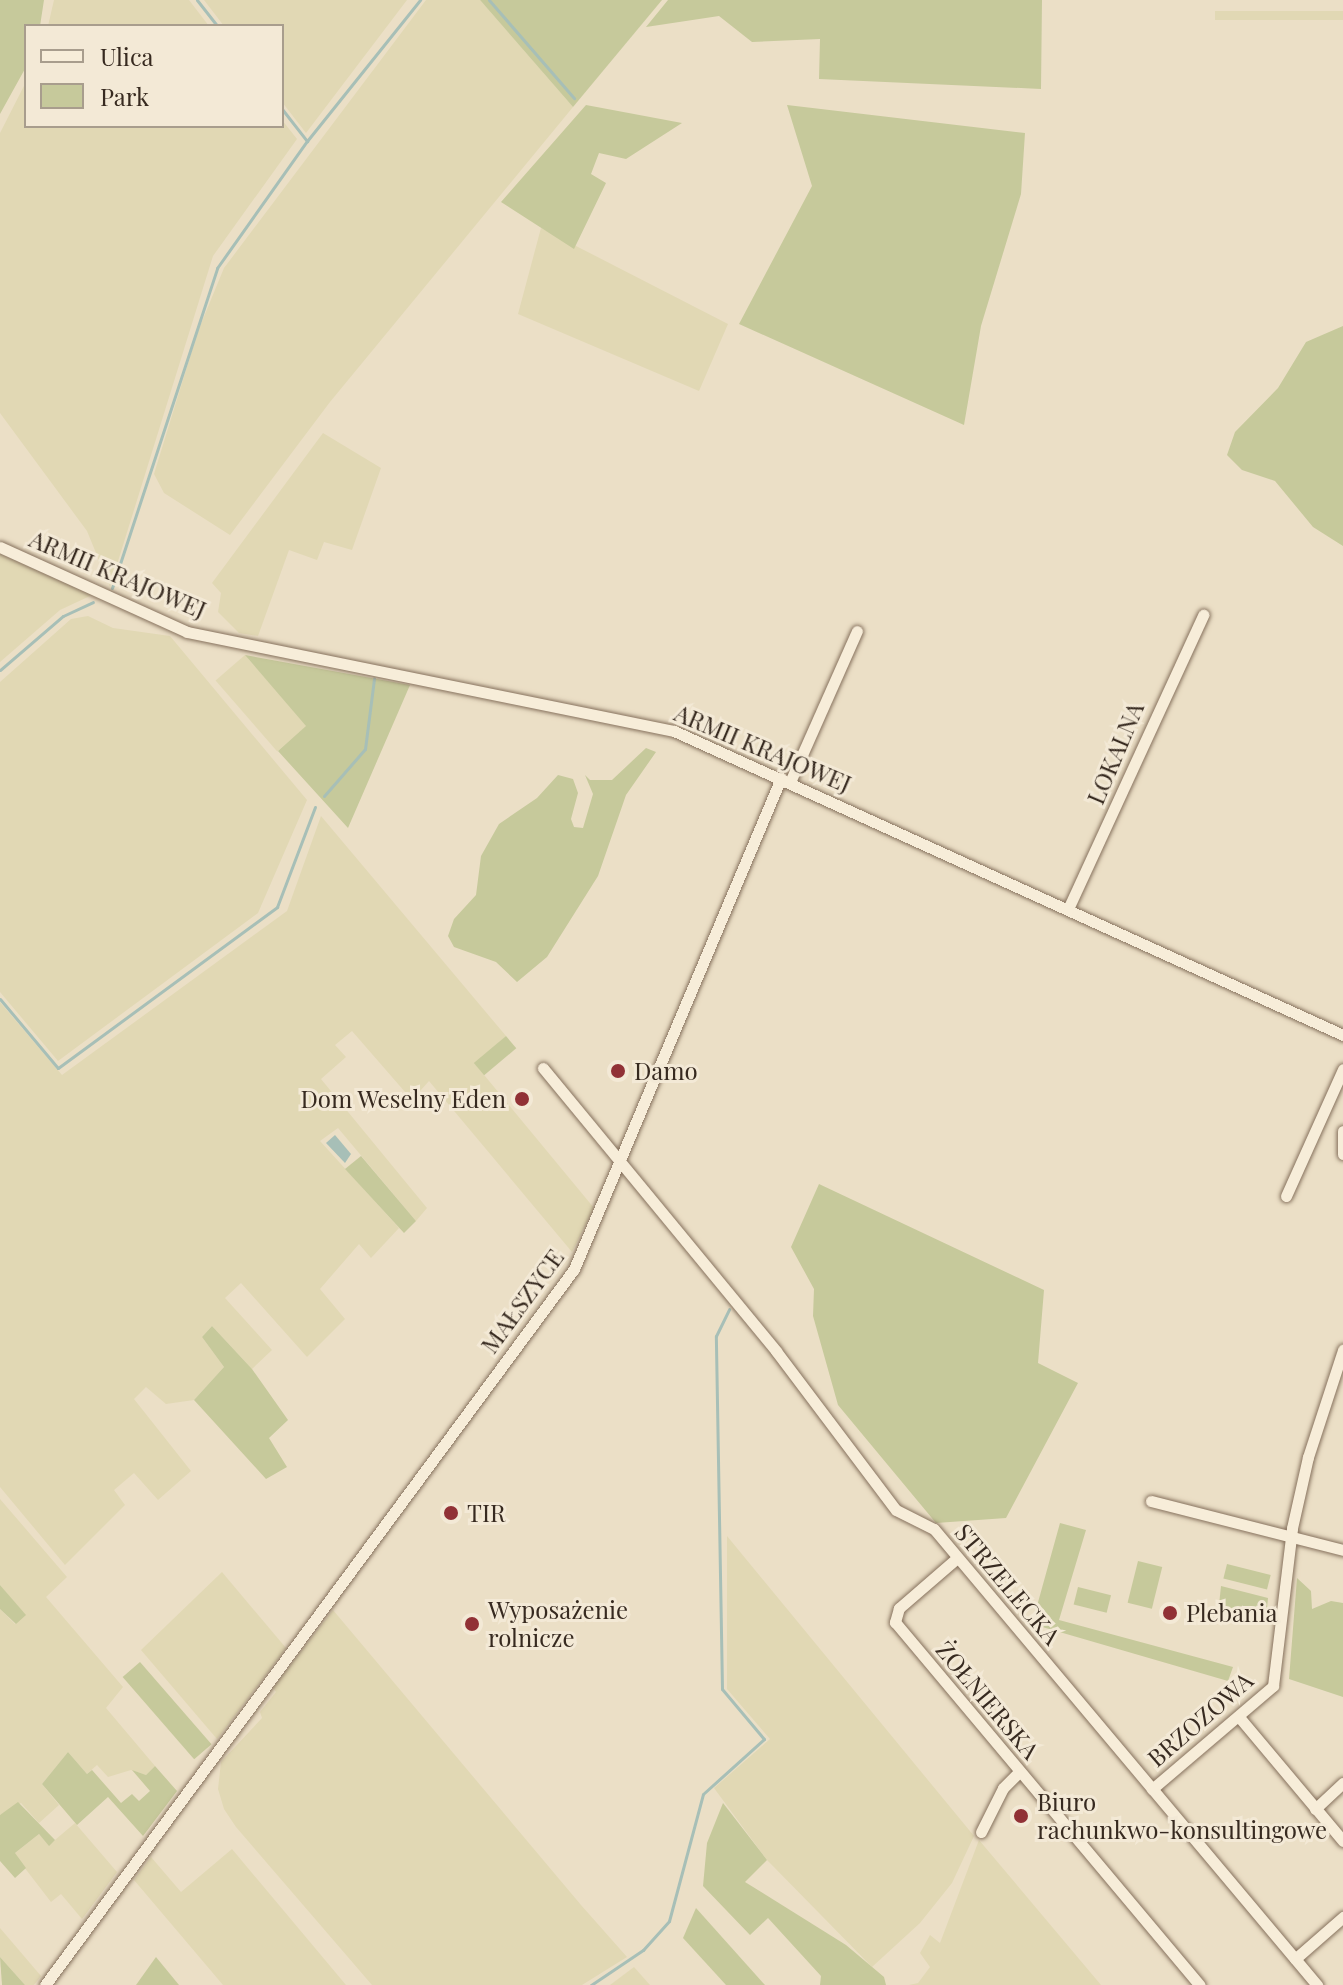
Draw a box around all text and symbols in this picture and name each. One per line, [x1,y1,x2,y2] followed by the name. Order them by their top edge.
[24,24,284,128] legend
[100,40,154,72] text: Ulica
[100,80,149,112] text: Park
[25,524,211,624] street label: ARMII KRAJOWEJ
[670,698,856,798] street label: ARMII KRAJOWEJ
[1081,698,1149,808] street label: LOKALNA
[634,1057,698,1085] place label: Damo
[609,1062,627,1080] marker: Damo
[299,1085,506,1113] place label: Dom Weselny Eden
[513,1090,531,1108] marker: Dom Weselny Eden
[475,1243,569,1359] street label: MAŁSZYCE
[467,1499,506,1527] place label: TIR
[442,1504,460,1522] marker: TIR
[949,1518,1067,1650] street label: STRZELECKA
[488,1596,628,1652] place label: Wyposażenie rolnicze
[1186,1599,1277,1627] place label: Plebania
[1161,1604,1179,1622] marker: Plebania
[463,1615,481,1633] marker: Wyposażenie rolnicze
[930,1635,1046,1765] street label: ŻOŁNIERSKA
[1142,1666,1258,1772] street label: BRZOZOWA
[1037,1788,1327,1844] place label: Biuro rachunkwo-konsultingowe
[1012,1807,1030,1825] marker: Biuro rachunkwo-konsultingowe

